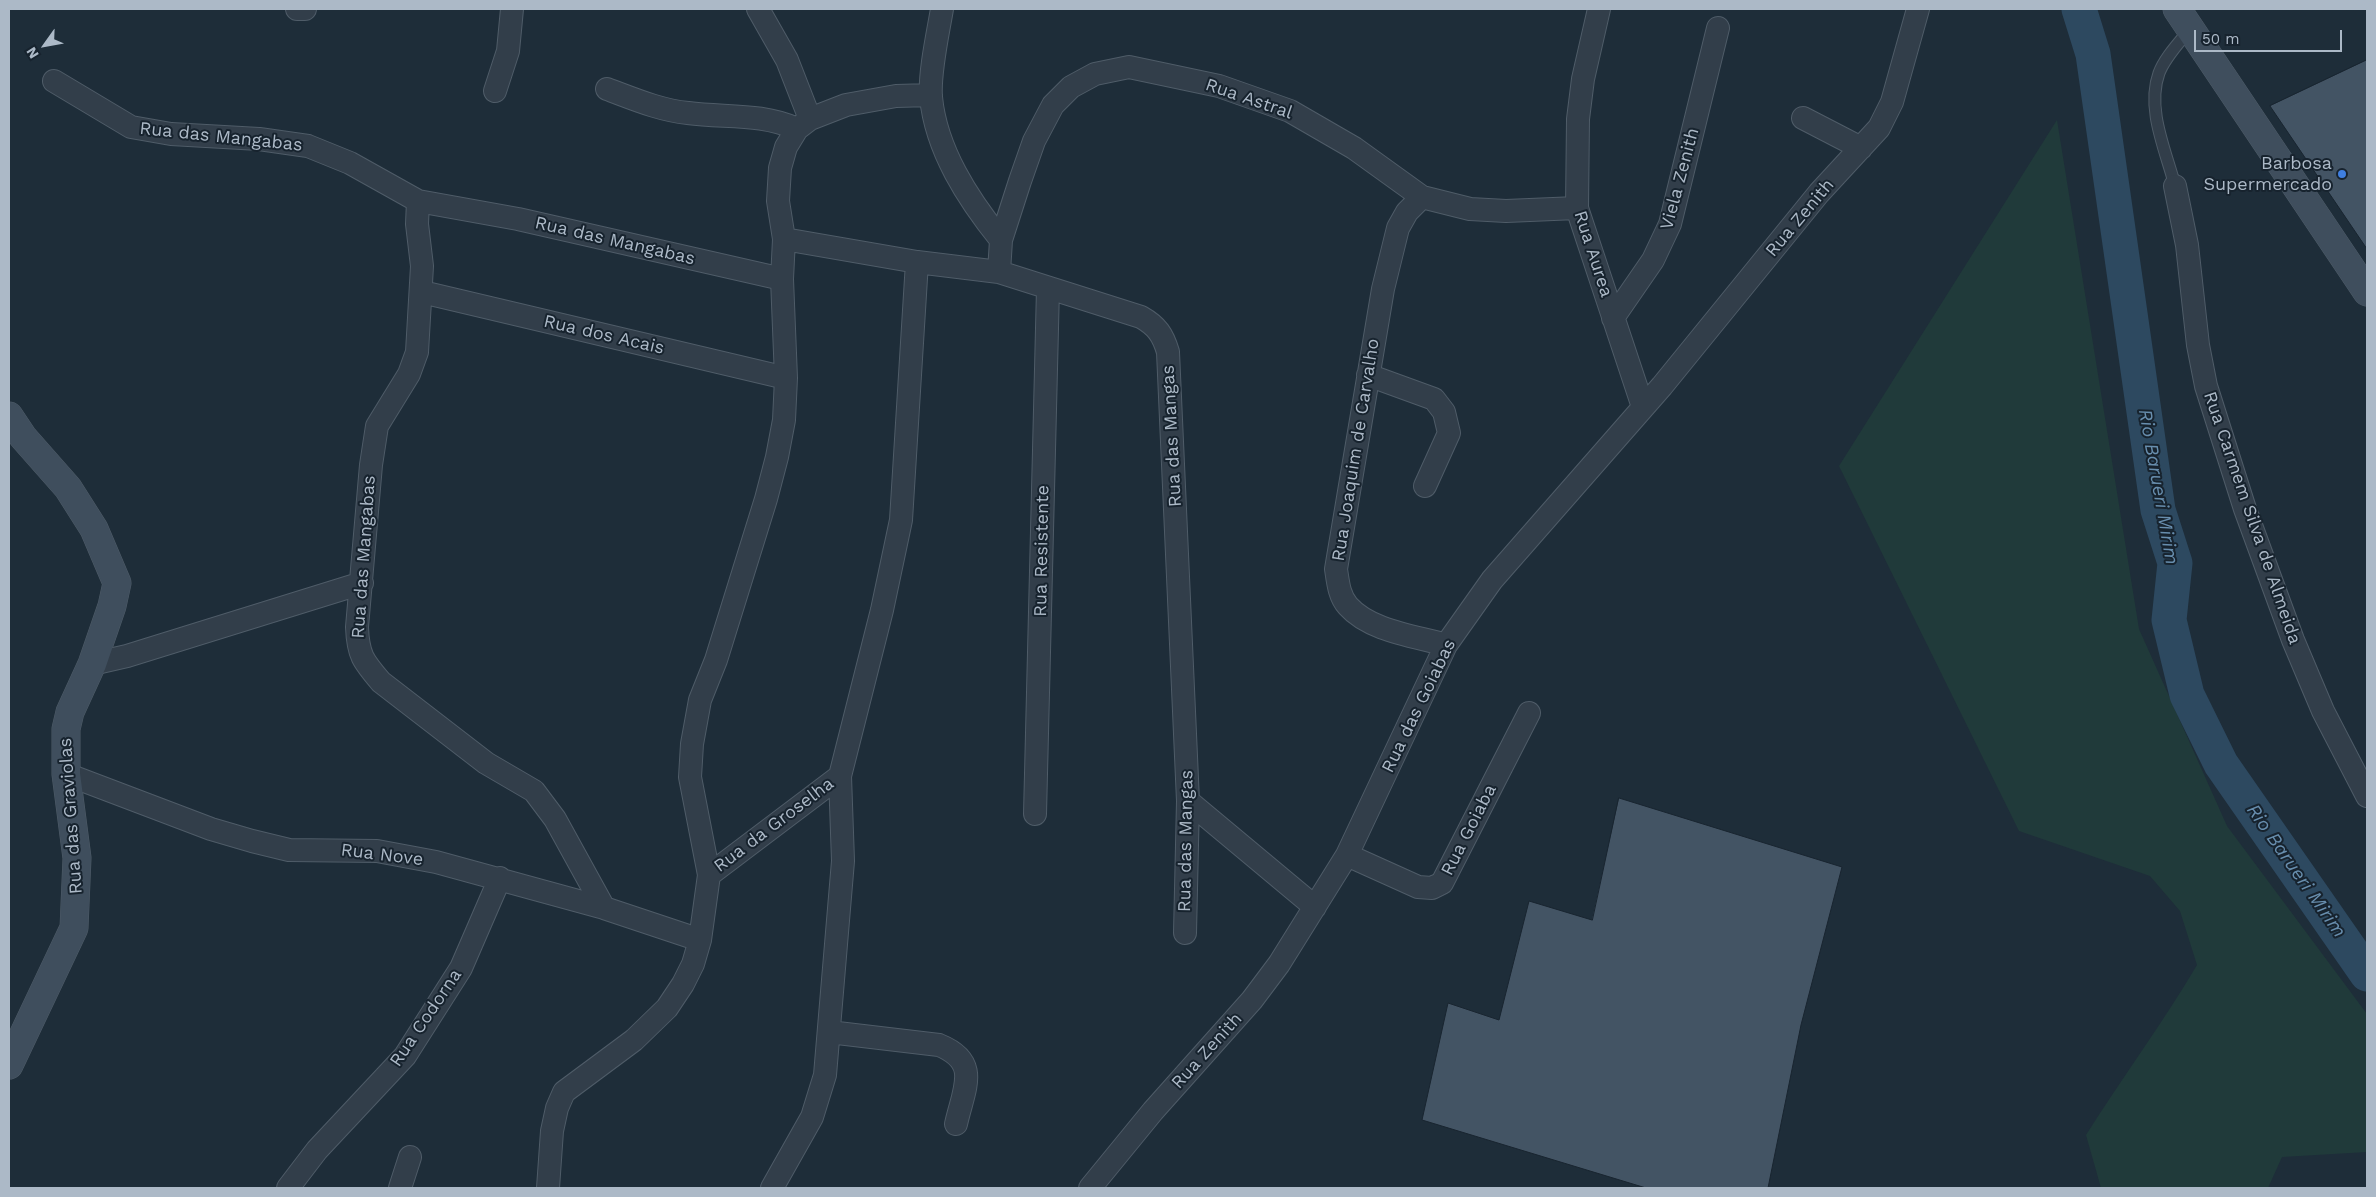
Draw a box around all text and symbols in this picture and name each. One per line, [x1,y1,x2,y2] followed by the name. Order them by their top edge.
[20,20,70,70] north arrow
[2196,20,2344,52] scale bar
[2202,30,2239,48] text: 50 m
[23,44,42,62] text: N
[1203,74,1295,124] street label: Rua Astral
[139,118,303,156] street label: Rua das Mangabas
[1656,126,1704,232] street label: Viela Zenith
[2203,153,2332,195] place label: Barbosa Supermercado
[2336,168,2348,180] marker: Barbosa Supermercado
[1761,175,1839,261] street label: Rua Zenith
[1569,208,1617,300] street label: Rua Aurea
[533,212,697,270] street label: Rua das Mangabas
[542,311,666,359] street label: Rua dos Acais
[1328,337,1384,563] street label: Rua Joaquim de Carvalho
[1157,364,1187,508] street label: Rua das Mangas
[2199,389,2305,647] street label: Rua Carmem Silva de Almeida
[2133,407,2183,567] water label: Rio Barueri Mirim
[348,475,380,639] street label: Rua das Mangabas
[1030,485,1054,617] street label: Rua Resistente
[1377,636,1461,776] street label: Rua das Goiabas
[55,737,87,895] street label: Rua das Graviolas
[1174,770,1198,912] street label: Rua das Mangas
[710,773,838,877] street label: Rua da Groselha
[1437,781,1501,879] street label: Rua Goiaba
[2241,800,2351,942] water label: Rio Barueri Mirim
[340,839,424,871] street label: Rua Nove
[385,965,467,1071] street label: Rua Codorna
[1167,1008,1247,1094] street label: Rua Zenith

